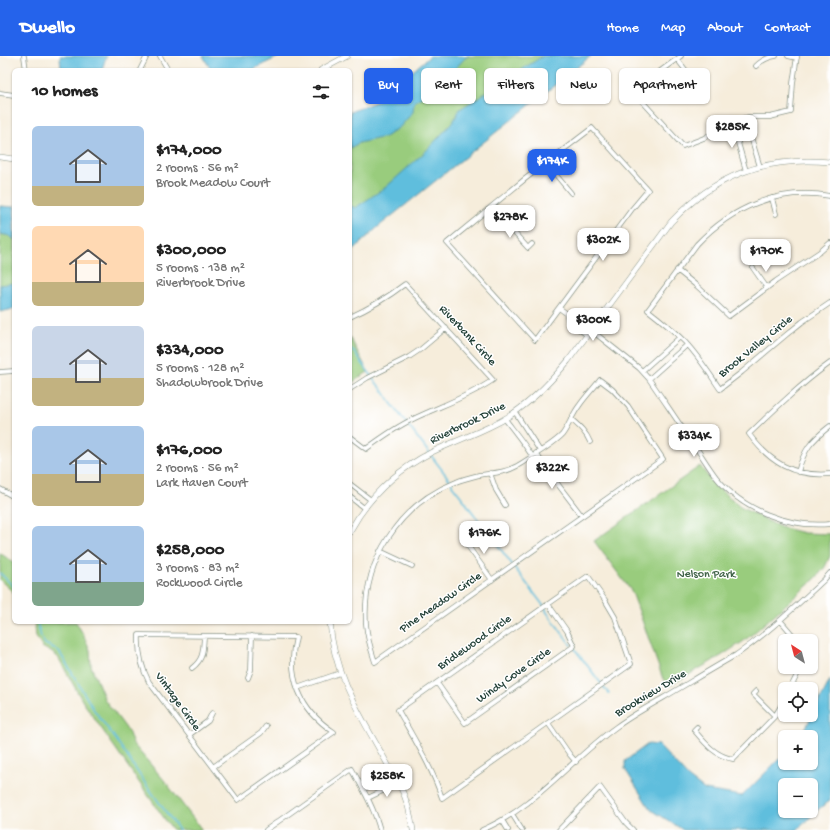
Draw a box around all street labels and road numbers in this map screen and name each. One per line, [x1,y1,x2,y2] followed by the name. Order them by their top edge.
[435,303,499,370] street label: Riverbank Circle
[716,312,796,382] street label: Brook Valley Circle
[428,399,509,448] street label: Riverbrook Drive
[397,569,485,637] street label: Pine Meadow Circle
[435,612,515,674] street label: Bridlewood Circle
[474,645,555,707] street label: Windy Cove Circle
[612,667,690,721] street label: Brookview Drive
[151,669,203,735] street label: Vintage Circle

